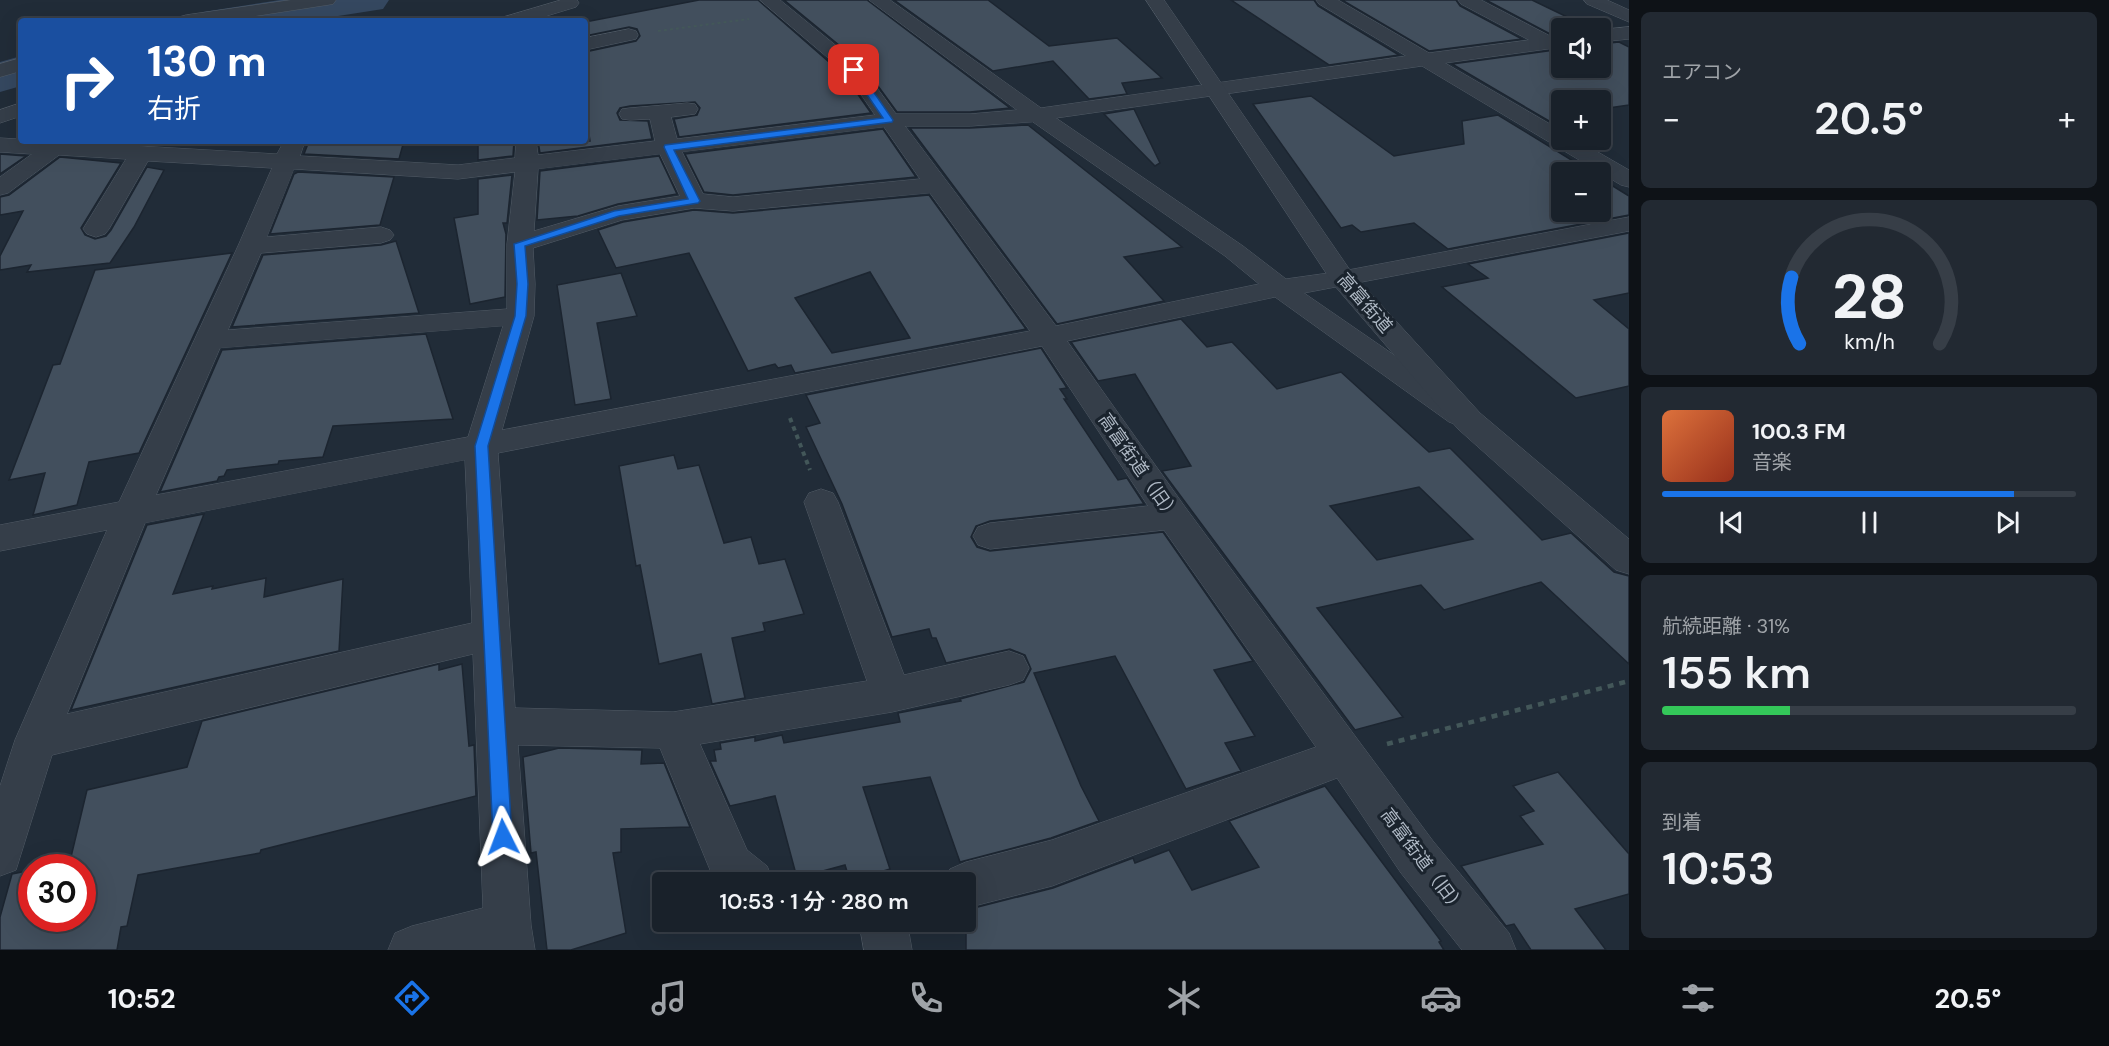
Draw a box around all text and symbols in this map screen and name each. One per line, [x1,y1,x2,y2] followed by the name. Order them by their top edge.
[1551,18,1611,222] map controls
[1551,18,1611,78] button: sound
[147,34,267,89] text: 130 m
[48,42,126,120] icon: right
[828,44,879,95] pin
[837,53,870,86] icon: arrive
[1662,59,1742,85] text: エアコン
[1814,89,1924,148] text: 20.5°
[1551,90,1611,150] button: +
[147,91,201,126] text: 右折
[1662,97,1680,140] text: −
[2058,97,2076,140] text: +
[1551,162,1611,222] button: −
[1831,257,1907,338] text: 28
[1332,268,1398,338] street label: 高富街道
[1844,329,1894,357] text: km/h
[1093,409,1185,525] street label: 高富街道（旧）
[1752,417,1846,446] text: 100.3 FM
[1752,449,1792,475] text: 音楽
[1715,506,1748,539] icon: previous
[1853,506,1886,539] icon: pause
[1991,506,2024,539] icon: next
[1662,613,1790,639] text: 航続距離 · 31%
[1662,643,1811,702] text: 155 km
[1376,803,1470,919] street label: 高富街道（旧）
[471,805,535,869] position arrow
[1662,809,1702,835] text: 到着
[1662,839,1775,898] text: 10:53
[18,854,96,932] speed limit sign: 30
[719,887,909,916] text: 10:53 · 1 分 · 280 m
[391,977,433,1019] icon: directions
[648,977,690,1019] icon: music
[905,977,947,1019] icon: phone
[1163,977,1205,1019] icon: climate
[1420,977,1462,1019] icon: car
[1677,977,1719,1019] icon: filters
[108,981,176,1016] text: 10:52
[1935,981,2001,1016] text: 20.5°

